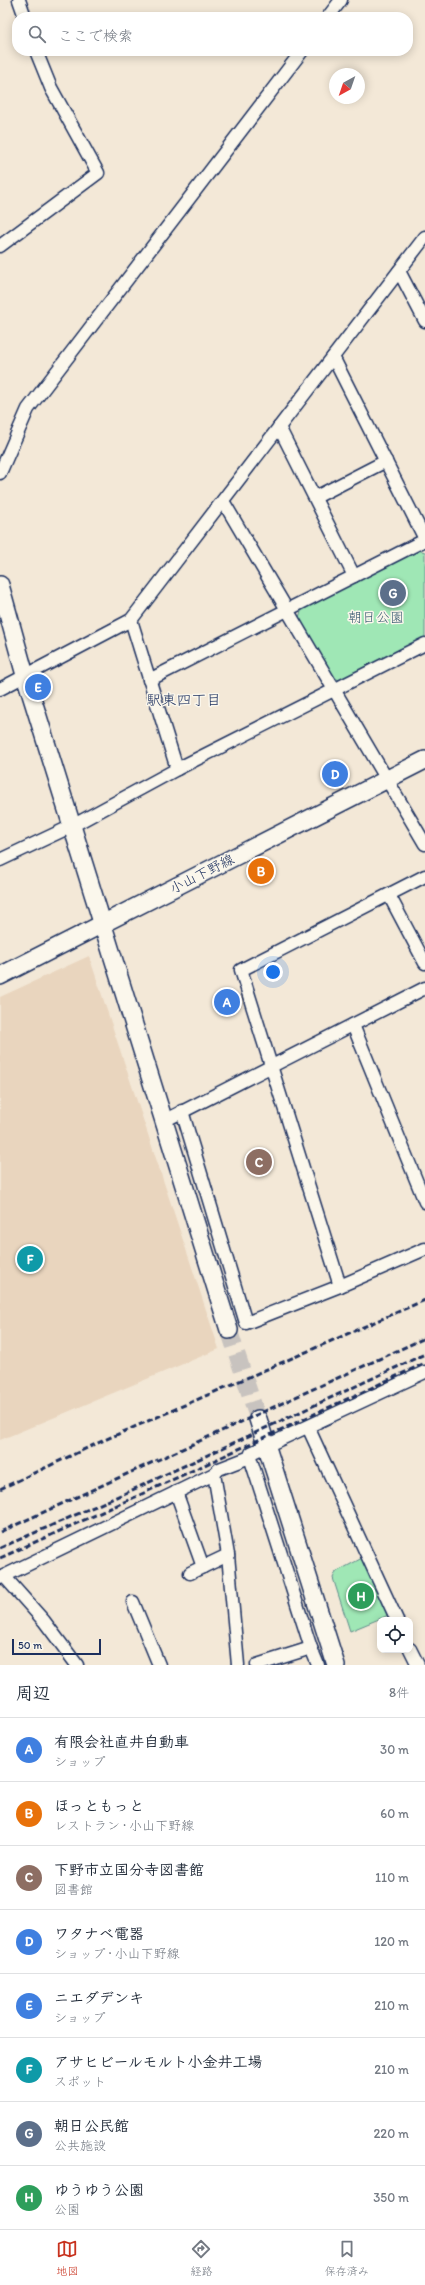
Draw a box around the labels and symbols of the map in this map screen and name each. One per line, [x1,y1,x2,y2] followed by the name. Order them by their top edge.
[329,68,365,104] north arrow
[380,578,406,608] pin: G
[348,609,404,626] park label: 朝日公園
[25,672,51,702] pin: E
[146,691,222,709] district label: 駅東四丁目
[322,759,348,789] pin: D
[167,851,237,897] street label: 小山下野線
[248,856,274,886] pin: B
[263,962,283,982] your location
[214,987,240,1017] pin: A
[246,1147,272,1177] pin: C
[17,1244,43,1274] pin: F
[348,1581,374,1611] pin: H
[12,1637,101,1656] scale bar

